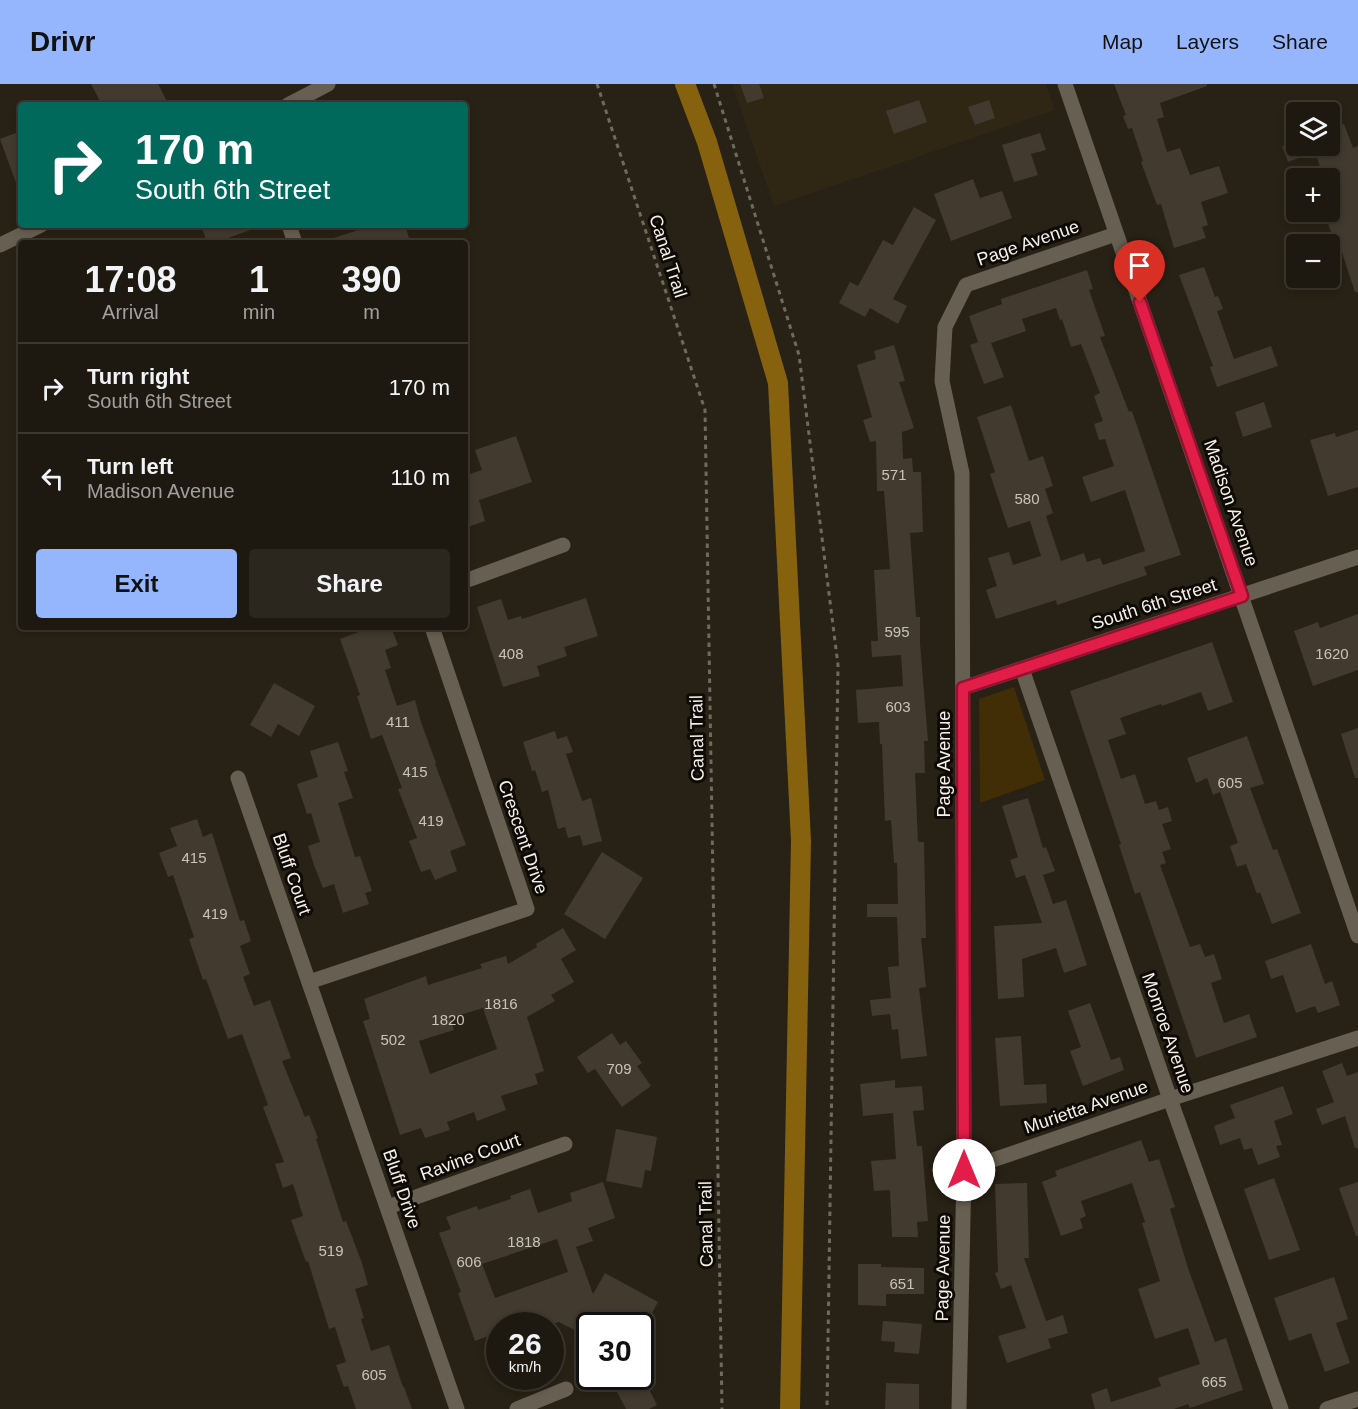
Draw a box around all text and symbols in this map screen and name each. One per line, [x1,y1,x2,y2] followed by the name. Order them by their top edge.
[30,26,95,57] text: Drivr
[1102,30,1143,53] text: Map
[1176,30,1239,53] text: Layers
[1272,30,1328,53] text: Share
[1286,102,1340,288] map controls
[1286,102,1340,156] button: layers
[36,126,114,204] icon: right
[135,126,254,173] text: 170 m
[1286,168,1340,222] button: +
[135,175,330,205] text: South 6th Street
[645,212,691,300] street label: Canal Trail
[974,216,1082,270] street label: Page Avenue
[1286,234,1340,288] button: −
[1114,240,1165,302] pin
[1123,249,1156,282] icon: arrive
[84,259,176,300] text: 17:08
[249,259,269,300] text: 1
[341,259,402,300] text: 390
[102,301,159,323] text: Arrival
[243,301,275,323] text: min
[363,301,380,323] text: m
[87,364,189,389] text: Turn right
[36,372,69,405] icon: right
[389,375,450,400] text: 170 m
[87,390,232,412] text: South 6th Street
[1200,437,1262,569] street label: Madison Avenue
[87,454,173,479] text: Turn left
[36,462,69,495] icon: left
[390,465,450,490] text: 110 m
[881,466,907,483] house number: 571
[87,480,235,502] text: Madison Avenue
[1014,490,1040,507] house number: 580
[36,549,237,618] button: Exit
[249,549,450,618] button: Share
[1089,574,1219,634] street label: South 6th Street
[884,623,910,640] house number: 595
[498,645,524,662] house number: 408
[1315,645,1349,662] house number: 1620
[686,695,708,781] street label: Canal Trail
[885,698,911,715] house number: 603
[934,711,954,817] street label: Page Avenue
[386,713,410,730] house number: 411
[402,763,428,780] house number: 415
[1217,774,1243,791] house number: 605
[494,777,552,897] street label: Crescent Drive
[418,812,444,829] house number: 419
[269,831,315,917] street label: Bluff Court
[181,849,207,866] house number: 415
[202,905,228,922] house number: 419
[1138,970,1198,1096] street label: Monroe Avenue
[484,995,518,1012] house number: 1816
[431,1011,465,1028] house number: 1820
[380,1031,406,1048] house number: 502
[606,1060,632,1077] house number: 709
[1021,1076,1151,1138] street label: Murietta Avenue
[417,1130,523,1184] street label: Ravine Court
[932,1138,996,1202] position arrow
[379,1147,425,1231] street label: Bluff Drive
[695,1181,717,1267] street label: Canal Trail
[932,1214,954,1322] street label: Page Avenue
[507,1233,541,1250] house number: 1818
[318,1242,344,1259] house number: 519
[456,1253,482,1270] house number: 606
[889,1275,915,1292] house number: 651
[576,1312,654,1390] speed limit sign: 30
[508,1327,542,1360] text: 26
[509,1358,541,1375] text: km/h
[361,1366,387,1383] house number: 605
[1201,1373,1227,1390] house number: 665

